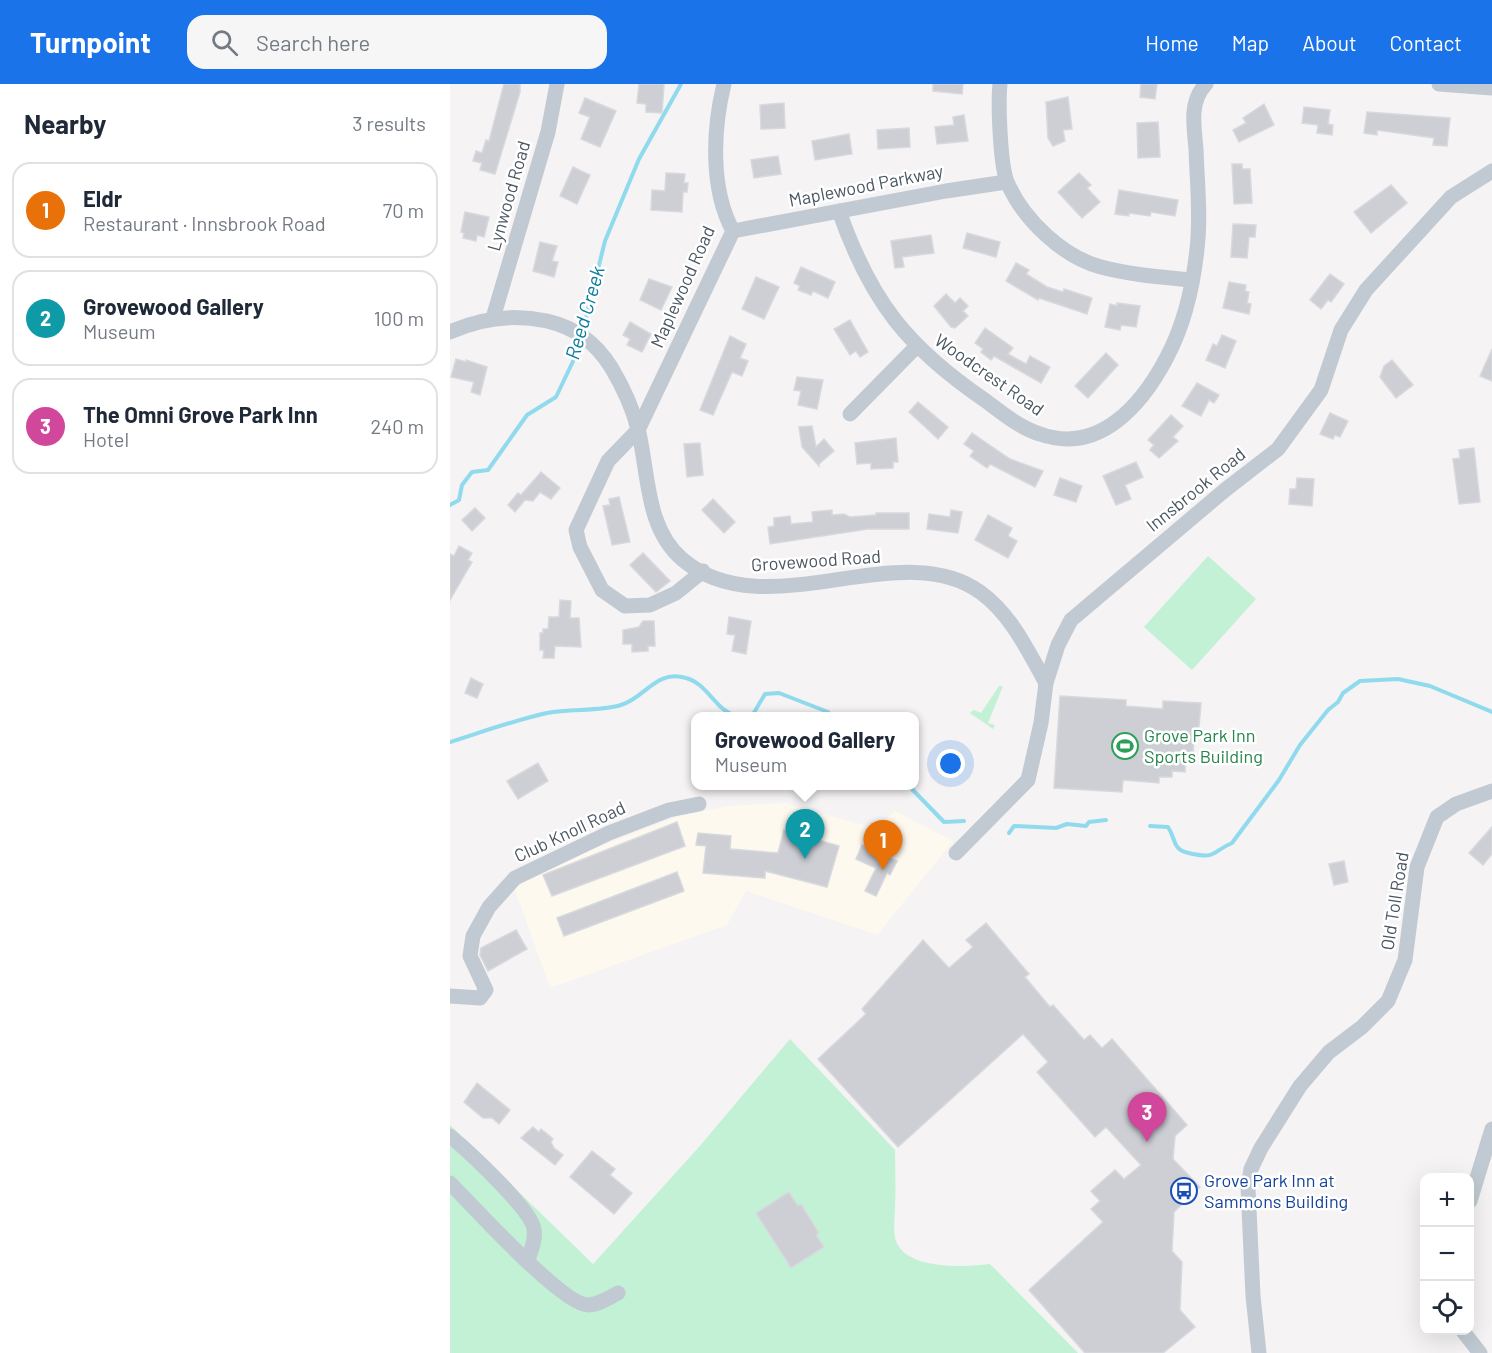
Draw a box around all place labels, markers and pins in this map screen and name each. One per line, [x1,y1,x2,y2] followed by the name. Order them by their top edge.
[1144,724,1263,767] place label: Grove Park Inn Sports Building
[1110,731,1140,761] sports icon: Grove Park Inn Sports Building
[786,810,824,859] pin: 2
[864,820,902,870] pin: 1
[1128,1092,1166,1142] pin: 3
[1204,1169,1348,1212] place label: Grove Park Inn at Sammons Building
[1169,1176,1199,1206] bus stop icon: Grove Park Inn at Sammons Building

